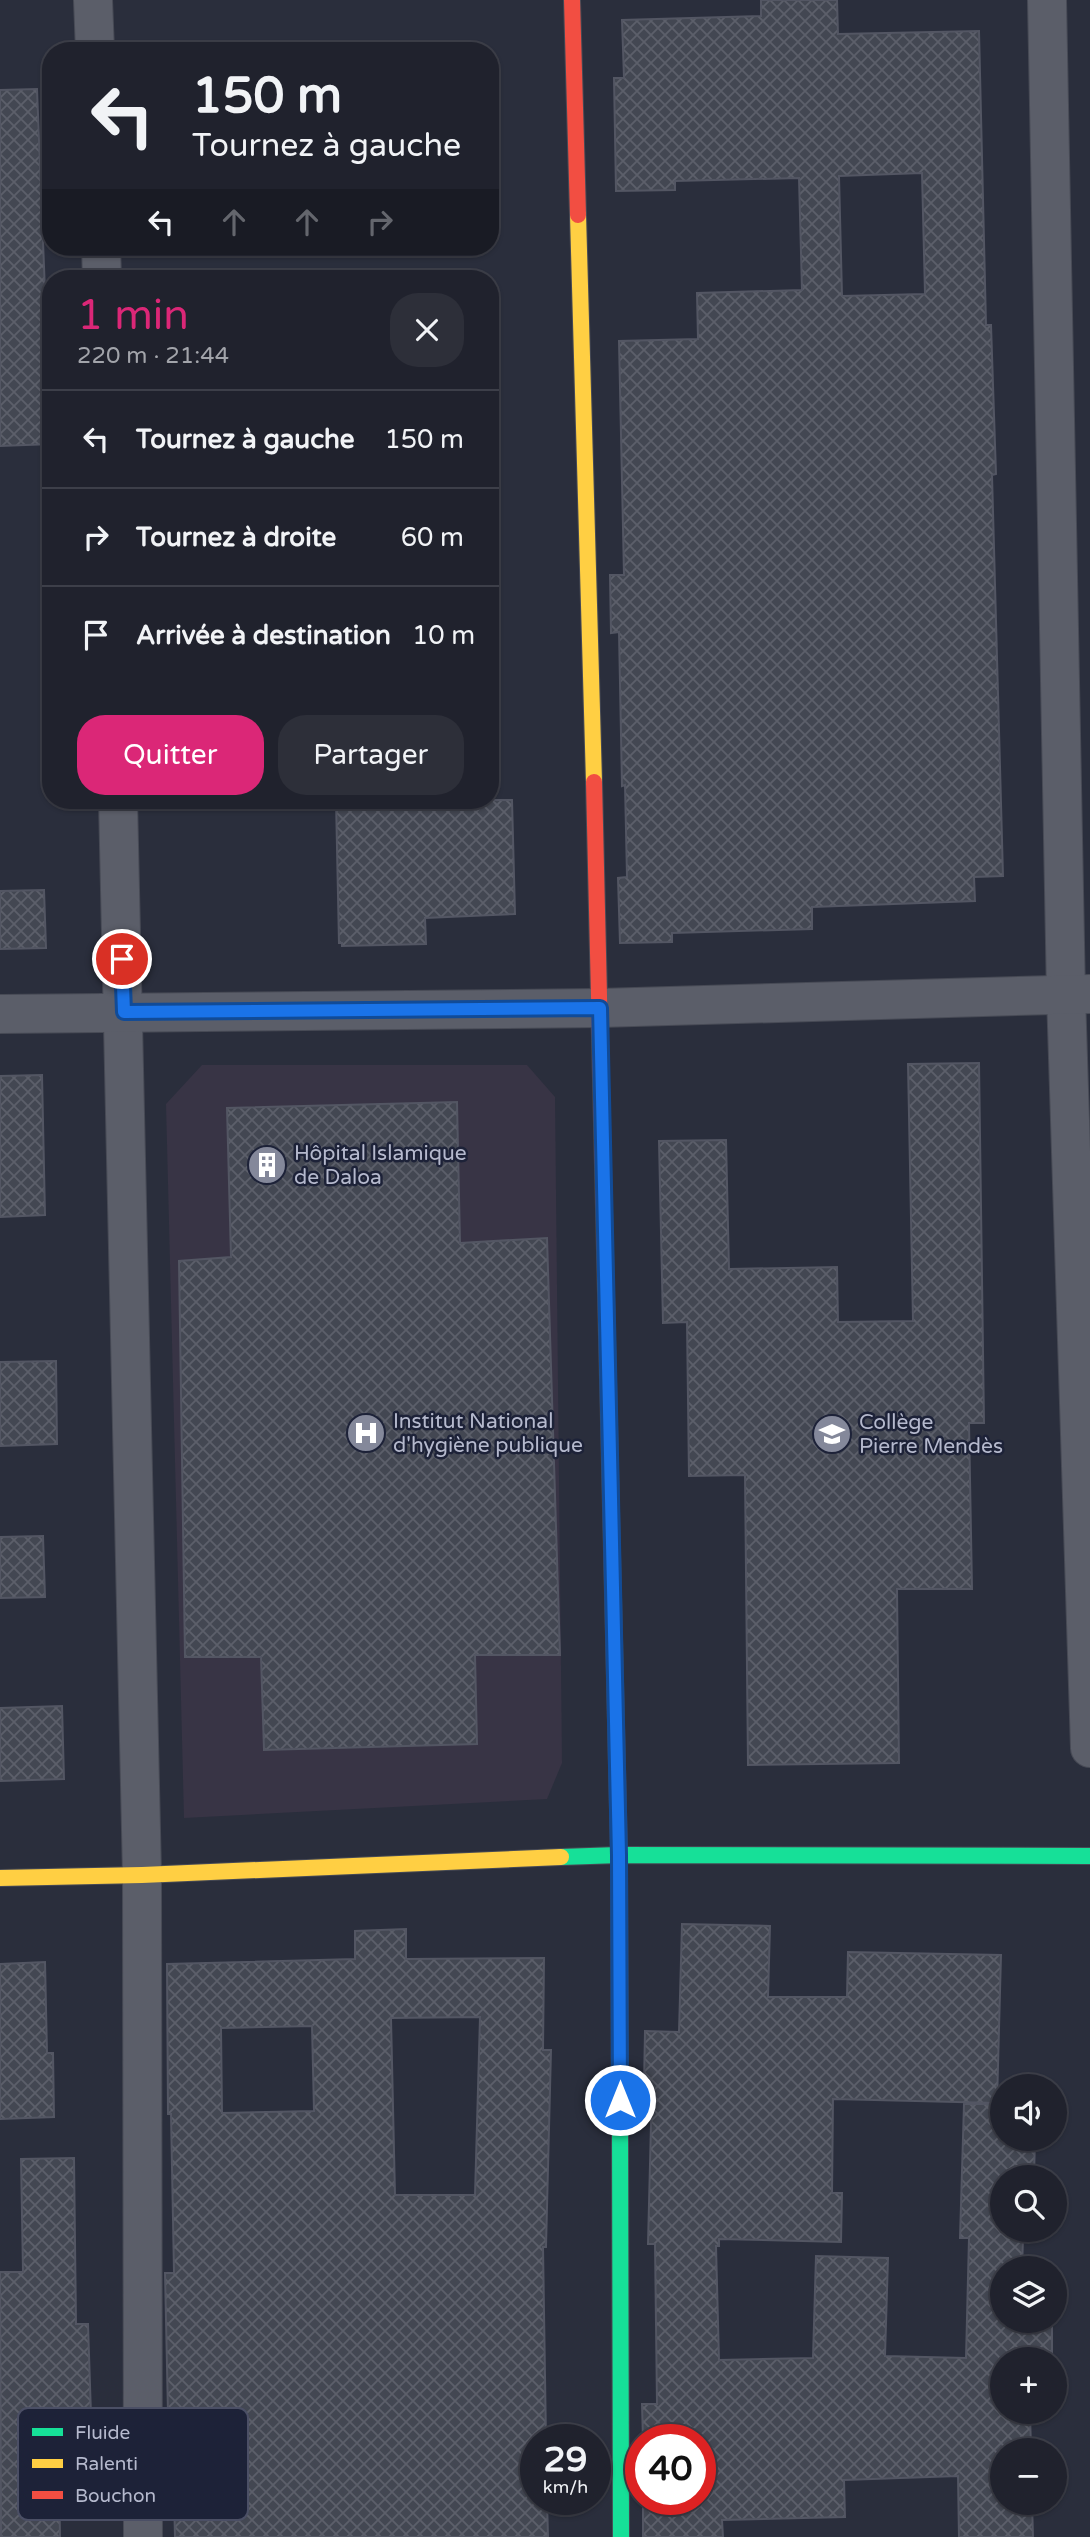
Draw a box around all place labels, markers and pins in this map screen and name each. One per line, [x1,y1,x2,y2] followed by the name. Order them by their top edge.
[92,929,152,989] pin
[294,1141,467,1190] place label: Hôpital Islamique de Daloa
[246,1144,288,1186] building icon: Hôpital Islamique de Daloa
[393,1409,583,1458] place label: Institut National d'hygiène publique
[859,1410,1003,1459] place label: Collège Pierre Mendès
[345,1412,387,1454] hospital icon: Institut National d'hygiène publique
[811,1413,853,1455] school or university icon: Collège Pierre Mendès

